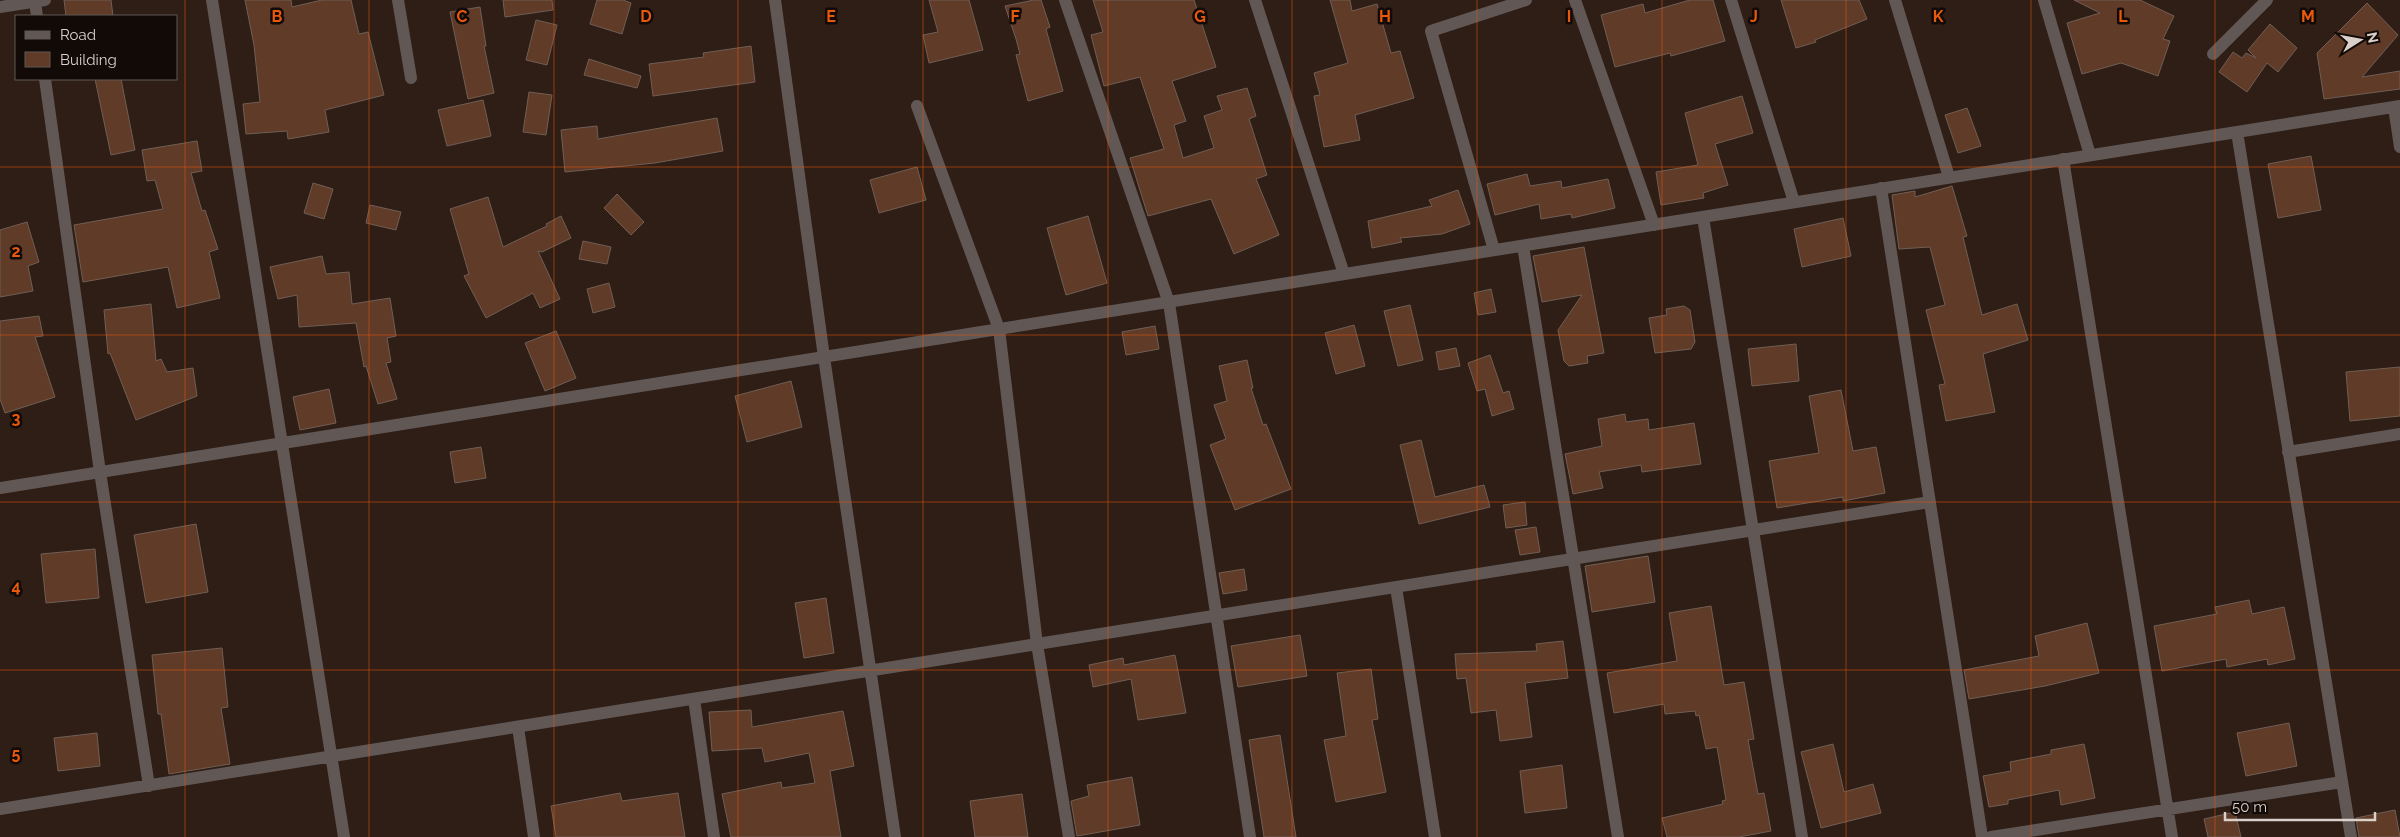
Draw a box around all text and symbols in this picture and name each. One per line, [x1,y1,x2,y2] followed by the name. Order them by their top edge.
[272,7,283,26] text: B
[457,7,468,26] text: C
[640,7,652,26] text: D
[826,7,836,26] text: E
[1010,7,1020,26] text: F
[1194,7,1206,26] text: G
[1379,7,1391,26] text: H
[1567,7,1571,26] text: I
[1750,7,1758,26] text: J
[1933,7,1944,26] text: K
[2118,7,2128,26] text: L
[2301,7,2315,26] text: M
[15,15,178,80] legend
[2335,15,2385,65] north arrow
[60,26,96,44] text: Road
[2364,31,2382,44] text: N
[60,51,117,69] text: Building
[11,242,21,261] text: 2
[12,409,21,428] text: 3
[11,577,21,596] text: 4
[12,744,21,763] text: 5
[2225,790,2375,822] scale bar
[2232,798,2267,816] text: 50 m

